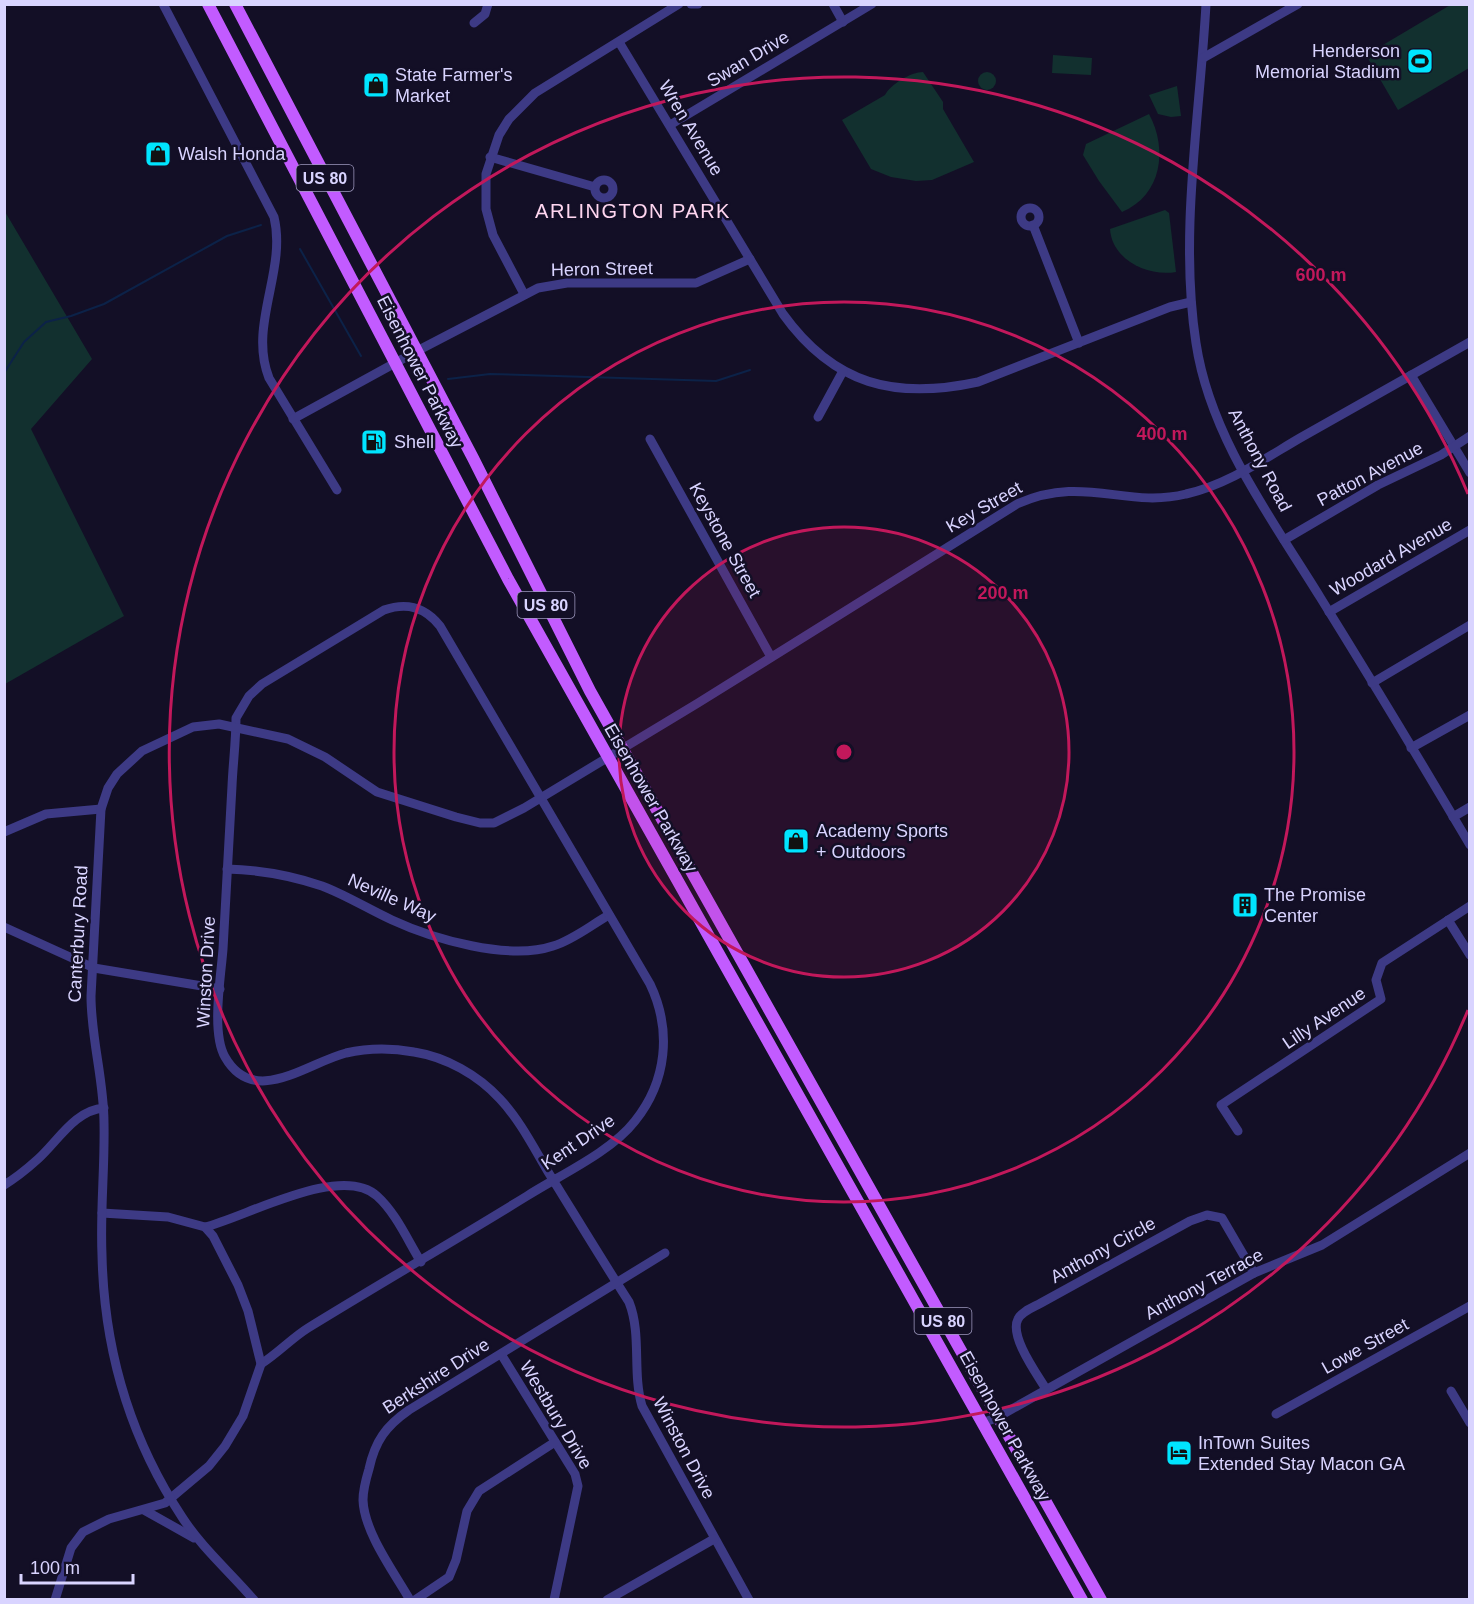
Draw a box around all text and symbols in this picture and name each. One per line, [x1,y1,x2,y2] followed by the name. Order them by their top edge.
[703,27,793,91] street label: Swan Drive
[1255,41,1400,82] place label: Henderson Memorial Stadium
[1405,46,1435,76] sports icon: Henderson Memorial Stadium
[395,65,512,106] place label: State Farmer's Market
[361,70,391,100] shop icon: State Farmer's Market
[655,77,727,179] street label: Wren Avenue
[143,139,173,169] shop icon: Walsh Honda
[178,144,286,164] place label: Walsh Honda
[296,165,354,191] road number: US 80
[535,200,731,222] district label: ARLINGTON PARK
[551,258,653,280] street label: Heron Street
[1295,265,1347,285] text: 600 m
[373,293,467,451] street label: Eisenhower Parkway
[1224,405,1296,515] street label: Anthony Road
[1136,424,1188,444] text: 400 m
[359,427,389,457] fuel station icon: Shell
[394,432,434,452] place label: Shell
[1314,438,1426,510] street label: Patton Avenue
[943,477,1025,537] street label: Key Street
[685,479,765,601] street label: Keystone Street
[1326,514,1456,600] street label: Woodard Avenue
[977,583,1029,603] text: 200 m
[518,592,574,618] road number: US 80
[600,720,702,876] street label: Eisenhower Parkway
[834,742,854,762] centre of rings
[816,821,948,862] place label: Academy Sports + Outdoors
[781,826,811,856] shop icon: Academy Sports + Outdoors
[64,865,92,1003] street label: Canterbury Road
[345,870,439,926] street label: Neville Way
[1264,885,1366,926] place label: The Promise Center
[1230,890,1260,920] building icon: The Promise Center
[193,916,219,1028] street label: Winston Drive
[1279,983,1369,1053] street label: Lilly Avenue
[538,1110,618,1174] street label: Kent Drive
[1047,1213,1159,1287] street label: Anthony Circle
[1142,1244,1266,1324] street label: Anthony Terrace
[914,1308,972,1334] road number: US 80
[1318,1314,1412,1378] street label: Lowe Street
[379,1334,493,1418] street label: Berkshire Drive
[956,1348,1054,1504] street label: Eisenhower Parkway
[516,1357,596,1473] street label: Westbury Drive
[649,1394,719,1502] street label: Winston Drive
[1198,1433,1405,1474] place label: InTown Suites Extended Stay Macon GA
[1164,1438,1194,1468] hotel icon: InTown Suites Extended Stay Macon GA
[21,1547,134,1585] scale bar
[30,1558,80,1578] text: 100 m

